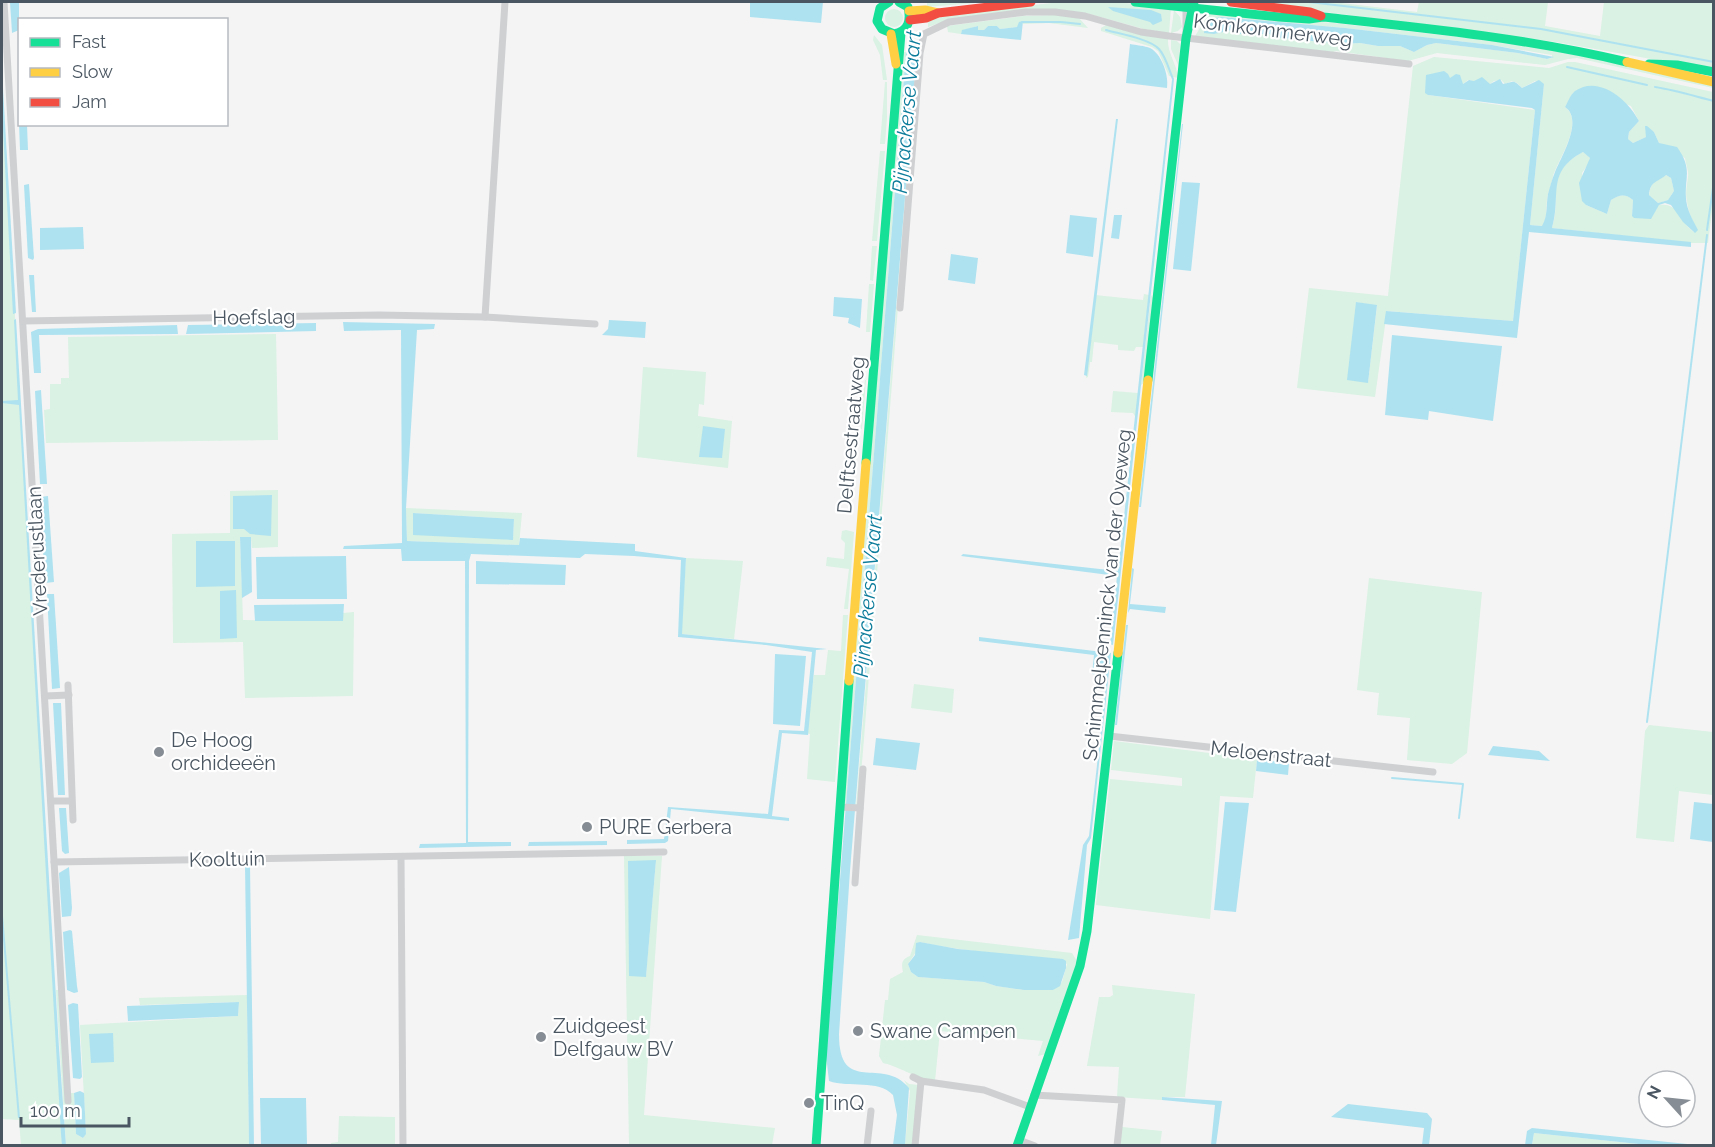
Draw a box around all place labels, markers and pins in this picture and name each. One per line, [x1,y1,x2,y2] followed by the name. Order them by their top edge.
[171,728,276,775] place label: De Hoog orchideeën
[152,745,166,759] marker: De Hoog orchideeën
[599,815,732,839] place label: PURE Gerbera
[580,820,594,834] marker: PURE Gerbera
[553,1014,674,1061] place label: Zuidgeest Delfgauw BV
[870,1019,1016,1043] place label: Swane Campen
[851,1024,865,1038] marker: Swane Campen
[534,1030,548,1044] marker: Zuidgeest Delfgauw BV
[821,1091,864,1115] place label: TinQ
[802,1096,816,1110] marker: TinQ

